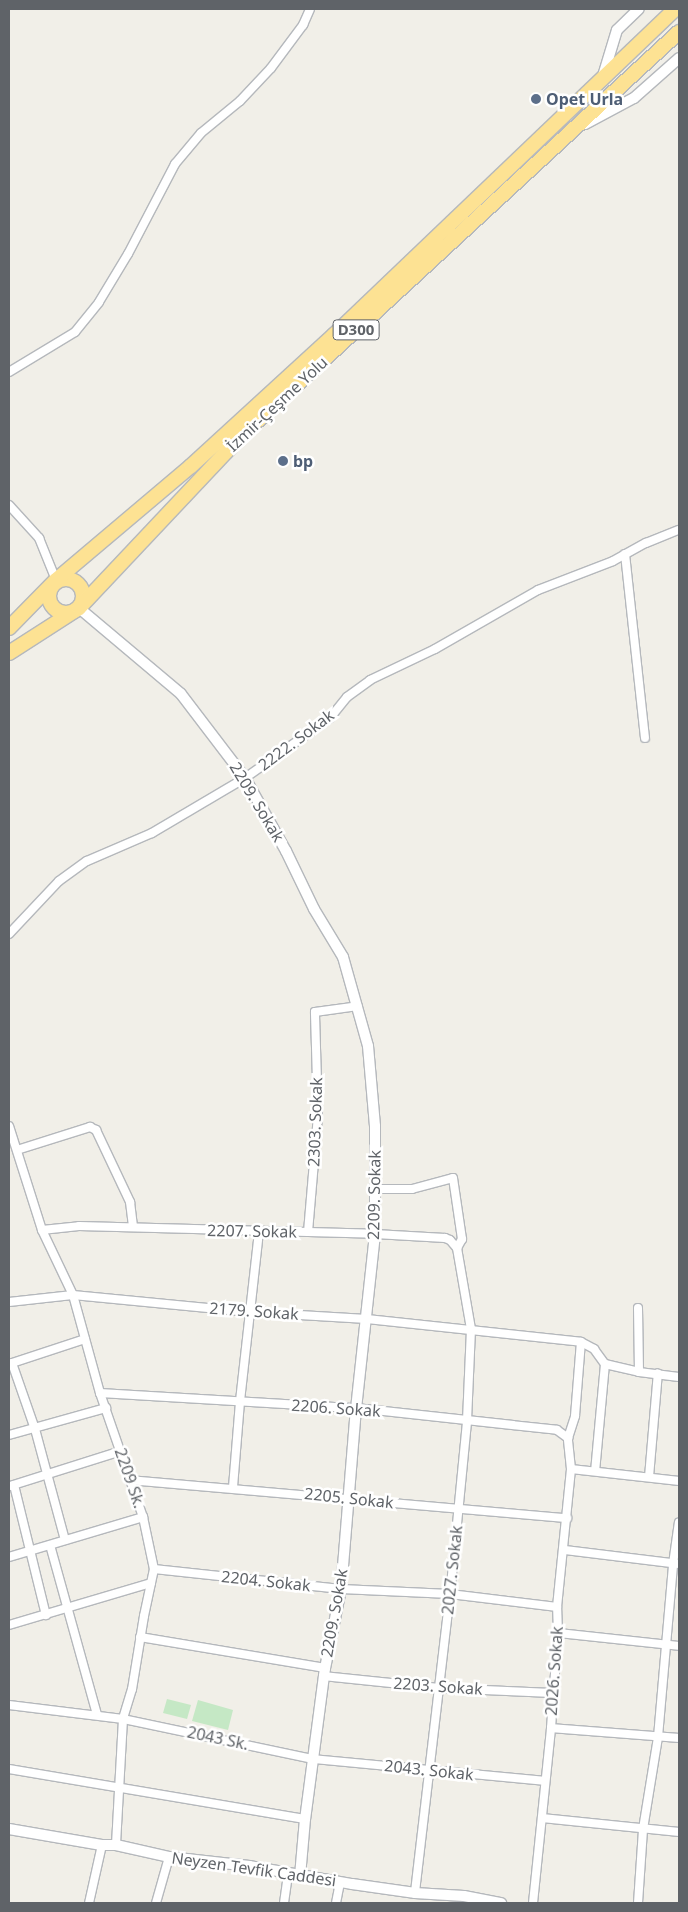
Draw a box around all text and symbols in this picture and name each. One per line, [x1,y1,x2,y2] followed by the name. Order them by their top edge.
[546,89,623,109] place label: Opet Urla
[530,93,542,105] marker: Opet Urla
[332,318,380,342] road number: D300
[223,352,331,456] street label: İzmir-Çeşme Yolu
[293,451,313,471] place label: bp
[277,455,289,467] marker: bp
[254,705,338,775] street label: 2222. Sokak
[226,759,288,845] street label: 2209. Sokak
[304,1077,326,1167] street label: 2303. Sokak
[364,1150,384,1240] street label: 2209. Sokak
[207,1221,297,1241] street label: 2207. Sokak
[209,1298,299,1324] street label: 2179. Sokak
[291,1395,381,1421] street label: 2206. Sokak
[111,1445,149,1511] street label: 2209 Sk.
[303,1484,395,1512] street label: 2205. Sokak
[438,1524,466,1616] street label: 2027. Sokak
[220,1567,312,1595] street label: 2204. Sokak
[317,1567,351,1659] street label: 2209. Sokak
[541,1626,567,1716] street label: 2026. Sokak
[393,1673,483,1699] street label: 2203. Sokak
[185,1722,251,1754] street label: 2043 Sk.
[383,1756,475,1784] street label: 2043. Sokak
[170,1848,338,1890] street label: Neyzen Tevfik Caddesi

